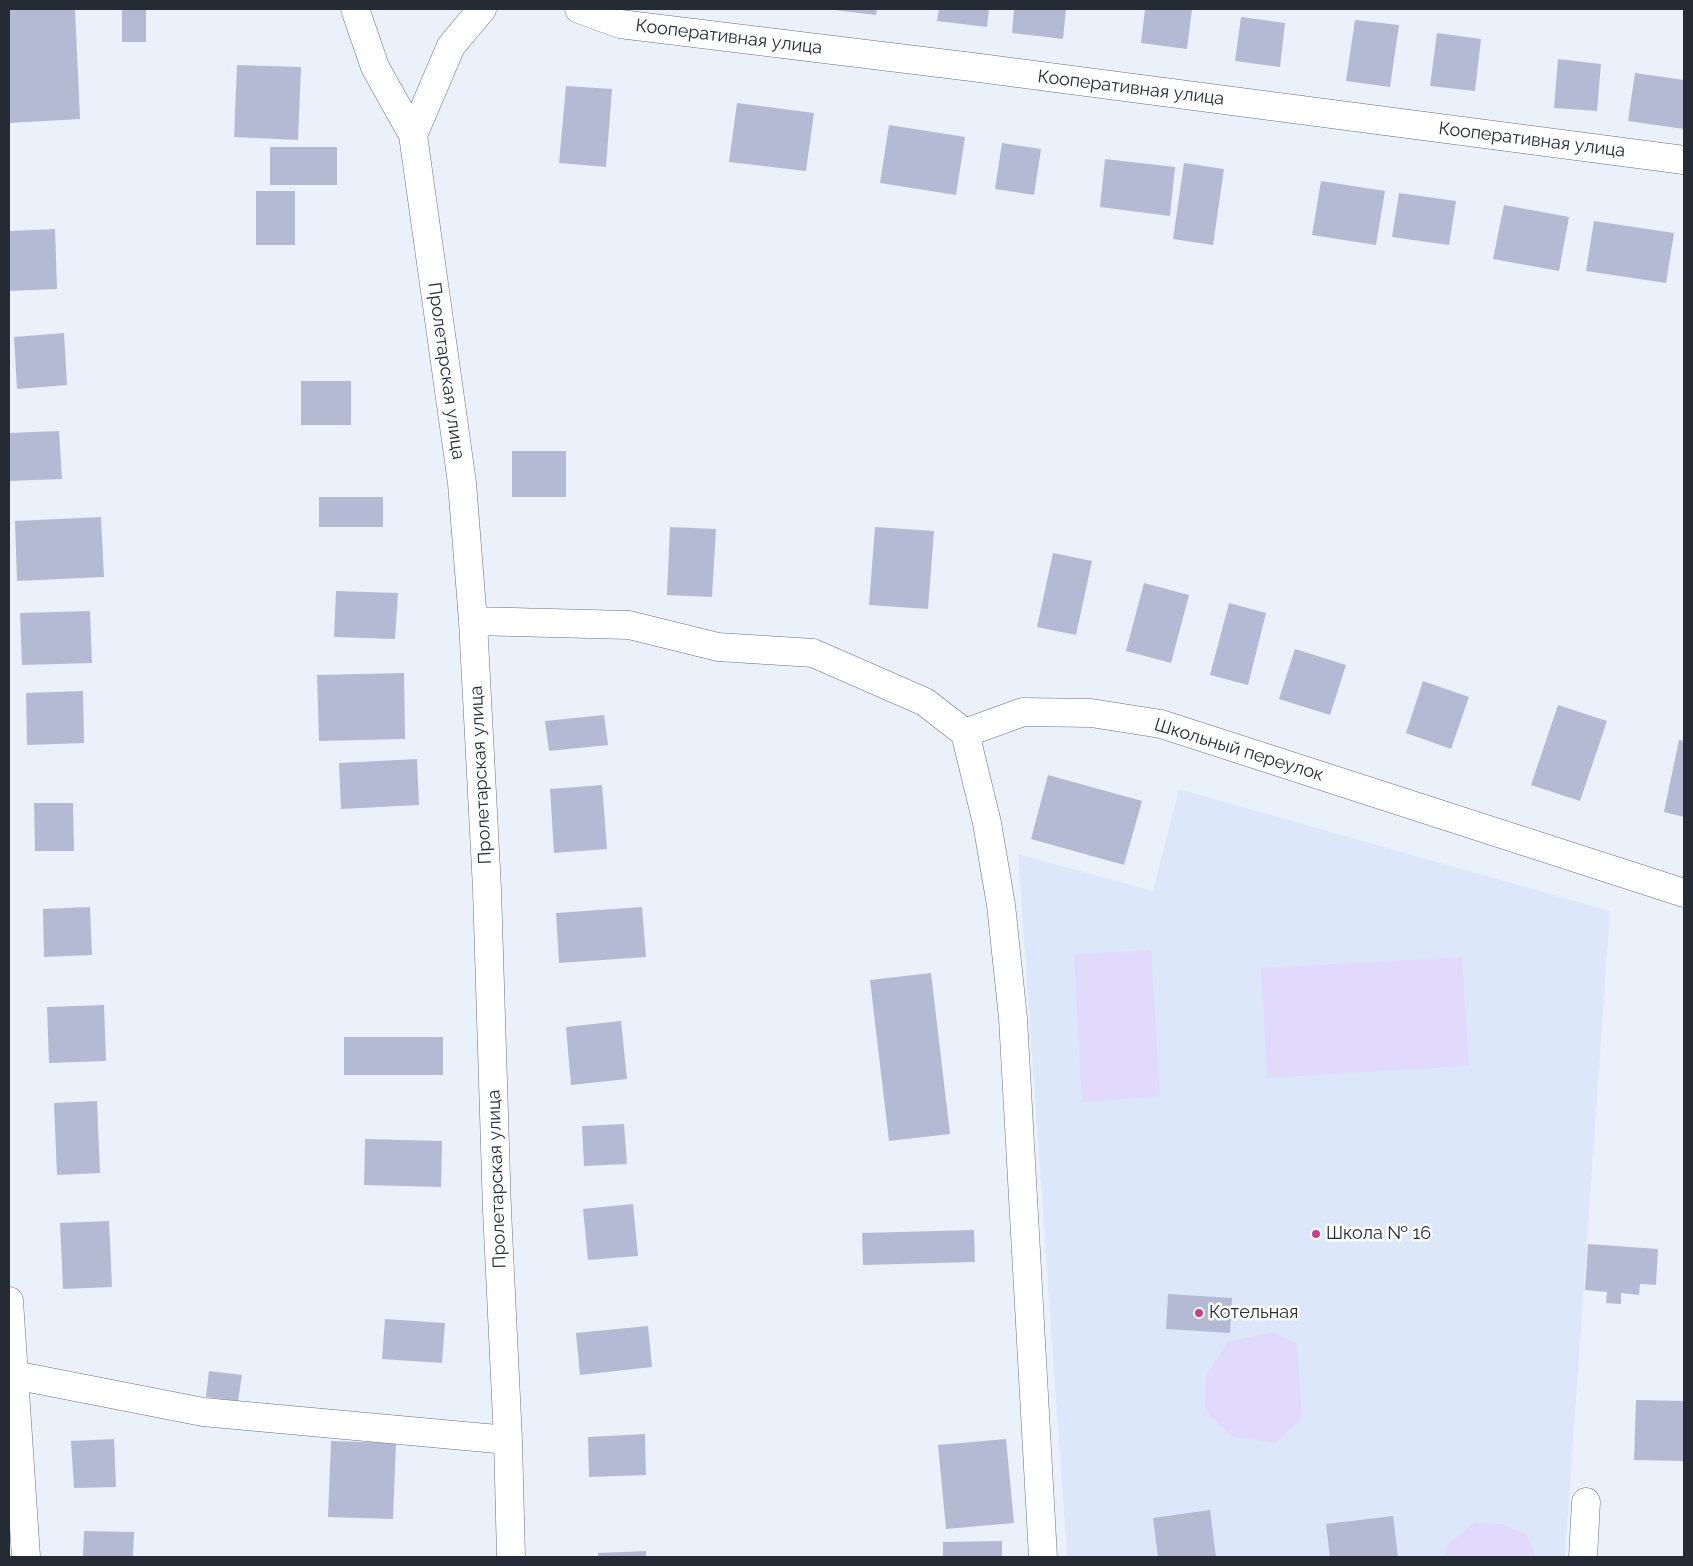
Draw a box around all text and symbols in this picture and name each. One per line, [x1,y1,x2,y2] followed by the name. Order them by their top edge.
[634,15,824,59] street label: Кооперативная улица
[1036,66,1226,110] street label: Кооперативная улица
[1437,118,1627,162] street label: Кооперативная улица
[423,281,469,461] street label: Пролетарская улица
[466,685,496,865] street label: Пролетарская улица
[1152,714,1326,786] street label: Школьный переулок
[483,1089,511,1269] street label: Пролетарская улица
[1326,1223,1431,1245] place label: Школа № 16
[1310,1228,1322,1240] marker: Школа № 16
[1209,1302,1298,1324] place label: Котельная
[1193,1307,1205,1319] marker: Котельная

